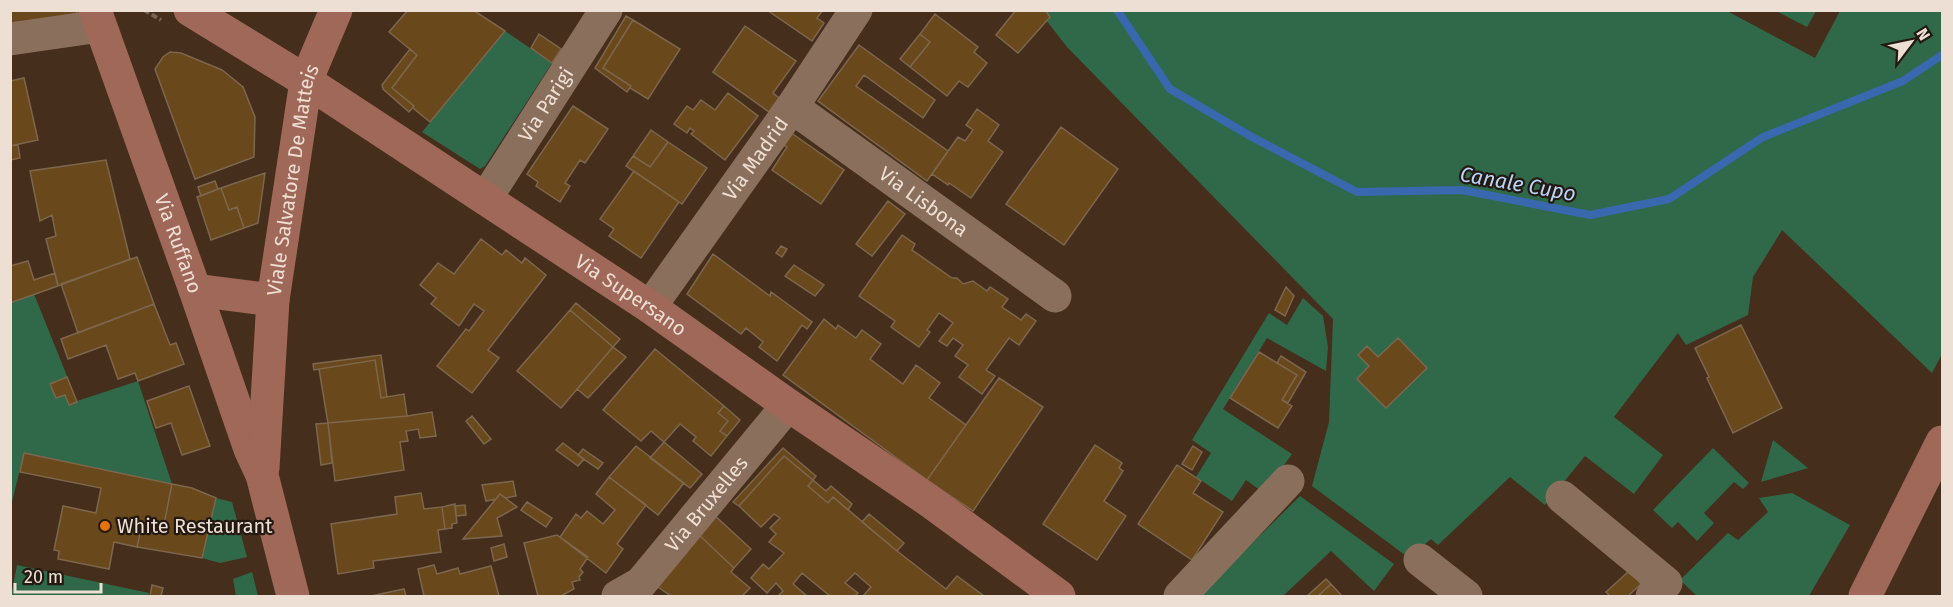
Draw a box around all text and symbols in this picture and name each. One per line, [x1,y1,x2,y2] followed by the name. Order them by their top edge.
[1881,12,1941,72] north arrow
[1912,25,1934,44] text: N
[262,60,324,297] street label: Viale Salvatore De Matteis
[513,63,578,146] street label: Via Parigi
[718,112,793,205] street label: Via Madrid
[874,161,973,242] street label: Via Lisbona
[1458,161,1578,207] water label: Canale Cupo
[150,191,207,297] street label: Via Ruffano
[571,249,691,341] street label: Via Supersano
[660,451,753,557] street label: Via Bruxelles
[117,514,273,538] place label: White Restaurant
[98,519,112,533] marker: White Restaurant
[15,556,100,594] scale bar
[24,566,63,588] text: 20 m

